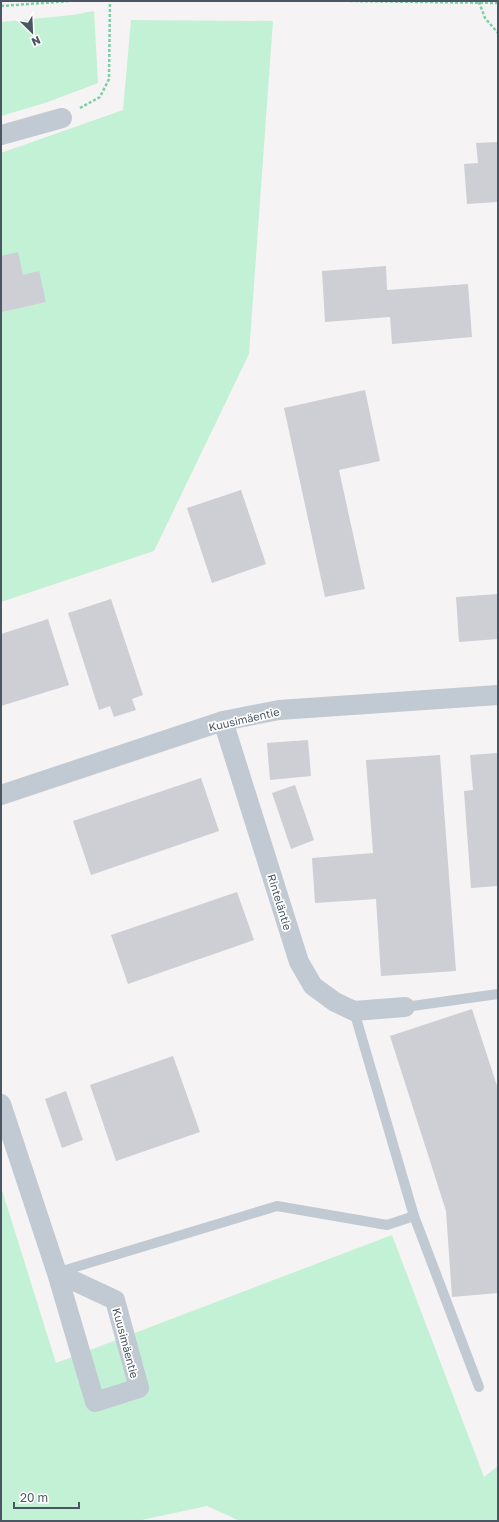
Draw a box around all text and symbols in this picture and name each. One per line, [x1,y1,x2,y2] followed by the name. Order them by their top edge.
[12,12,52,52] north arrow
[30,34,43,49] text: N
[207,705,281,733] street label: Kuusimäentie
[265,872,295,932] street label: Rinteläntie
[110,1306,142,1380] street label: Kuusimäentie
[14,1484,79,1510] scale bar
[20,1490,48,1505] text: 20 m

